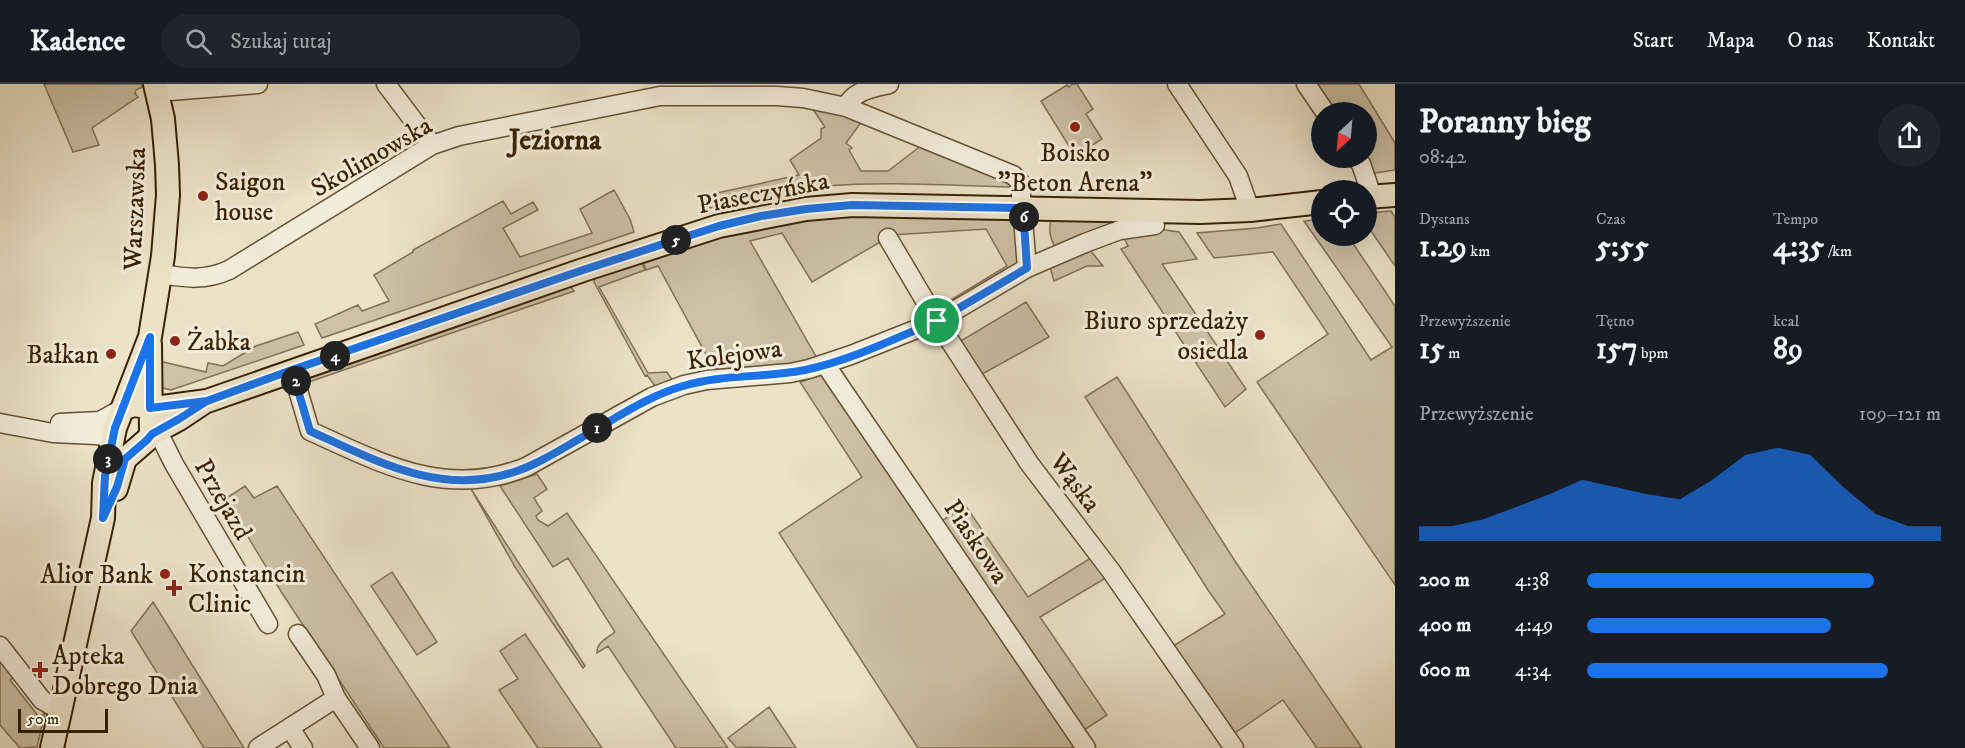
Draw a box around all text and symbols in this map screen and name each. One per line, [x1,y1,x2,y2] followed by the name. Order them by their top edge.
[161,14,581,68] search box
[30,24,125,59] text: Kadence
[182,25,215,58] icon: search
[230,28,332,55] text: Szukaj tutaj
[1633,28,1674,54] text: Start
[1707,28,1754,54] text: Mapa
[1787,28,1834,54] text: O nas
[1867,28,1935,54] text: Kontakt
[1311,102,1377,168] north arrow
[1311,102,1377,246] map controls
[1419,102,1590,143] text: Poranny bieg
[1878,104,1941,167] button: share
[305,109,438,205] street label: Skolimowska
[1068,120,1082,134] marker: Boisko "Beton Arena"
[506,123,602,158] district label: Jeziorna
[998,137,1152,200] place label: Boisko "Beton Arena"
[1419,145,1466,170] text: 08:42
[117,147,154,272] street label: Warszawska
[695,165,832,222] street label: Piaseczyńska
[215,166,286,229] place label: Saigon house
[1311,180,1377,246] button: locate
[196,189,210,203] marker: Saigon house
[1009,202,1039,232] pin: 6
[1020,207,1028,227] text: 6
[1419,209,1469,229] text: Dystans
[1596,209,1626,229] text: Czas
[1773,209,1818,229] text: Tempo
[661,225,691,255] pin: 5
[1419,229,1467,266] text: 1.29
[1596,229,1649,266] text: 5:55
[1773,229,1824,266] text: 4:35
[672,230,680,250] text: 5
[1467,241,1490,261] text: km
[1824,241,1852,261] text: /km
[911,295,962,346] pin
[920,304,953,337] icon: arrive
[1084,305,1249,368] place label: Biuro sprzedaży osiedla
[1419,311,1511,331] text: Przewyższenie
[1596,311,1634,331] text: Tętno
[1773,311,1799,331] text: kcal
[187,326,251,359] place label: Żabka
[1253,328,1267,342] marker: Biuro sprzedaży osiedla
[1419,331,1445,368] text: 15
[1596,331,1638,368] text: 157
[1773,331,1803,368] text: 89
[685,332,784,378] street label: Kolejowa
[168,334,182,348] marker: Żabka
[26,339,99,372] place label: Bałkan
[320,341,350,371] pin: 4
[1445,343,1460,363] text: m
[1638,343,1669,363] text: bpm
[330,346,340,366] text: 4
[104,347,118,361] marker: Bałkan
[281,366,311,396] pin: 2
[292,371,300,391] text: 2
[1419,402,1533,427] text: Przewyższenie
[1859,402,1941,427] text: 109–121 m
[582,413,612,443] pin: 1
[594,418,600,438] text: 1
[93,444,123,474] pin: 3
[1041,446,1108,519] street label: Wąska
[105,449,111,469] text: 3
[186,453,259,546] street label: Przejazd
[936,493,1016,590] street label: Piaskowa
[188,558,306,621] place label: Konstancin Clinic
[40,559,153,592] place label: Alior Bank
[158,567,172,581] marker: Alior Bank
[1419,568,1470,593] text: 200 m
[1515,568,1549,593] text: 4:38
[165,579,183,597] marker: Konstancin Clinic
[1419,613,1471,638] text: 400 m
[1515,613,1553,638] text: 4:49
[52,640,198,703] place label: Apteka Dobrego Dnia
[1419,658,1470,683] text: 600 m
[1515,658,1551,683] text: 4:34
[33,663,47,677] marker: Apteka Dobrego Dnia
[18,706,108,734] scale bar
[27,709,59,729] text: 50 m

